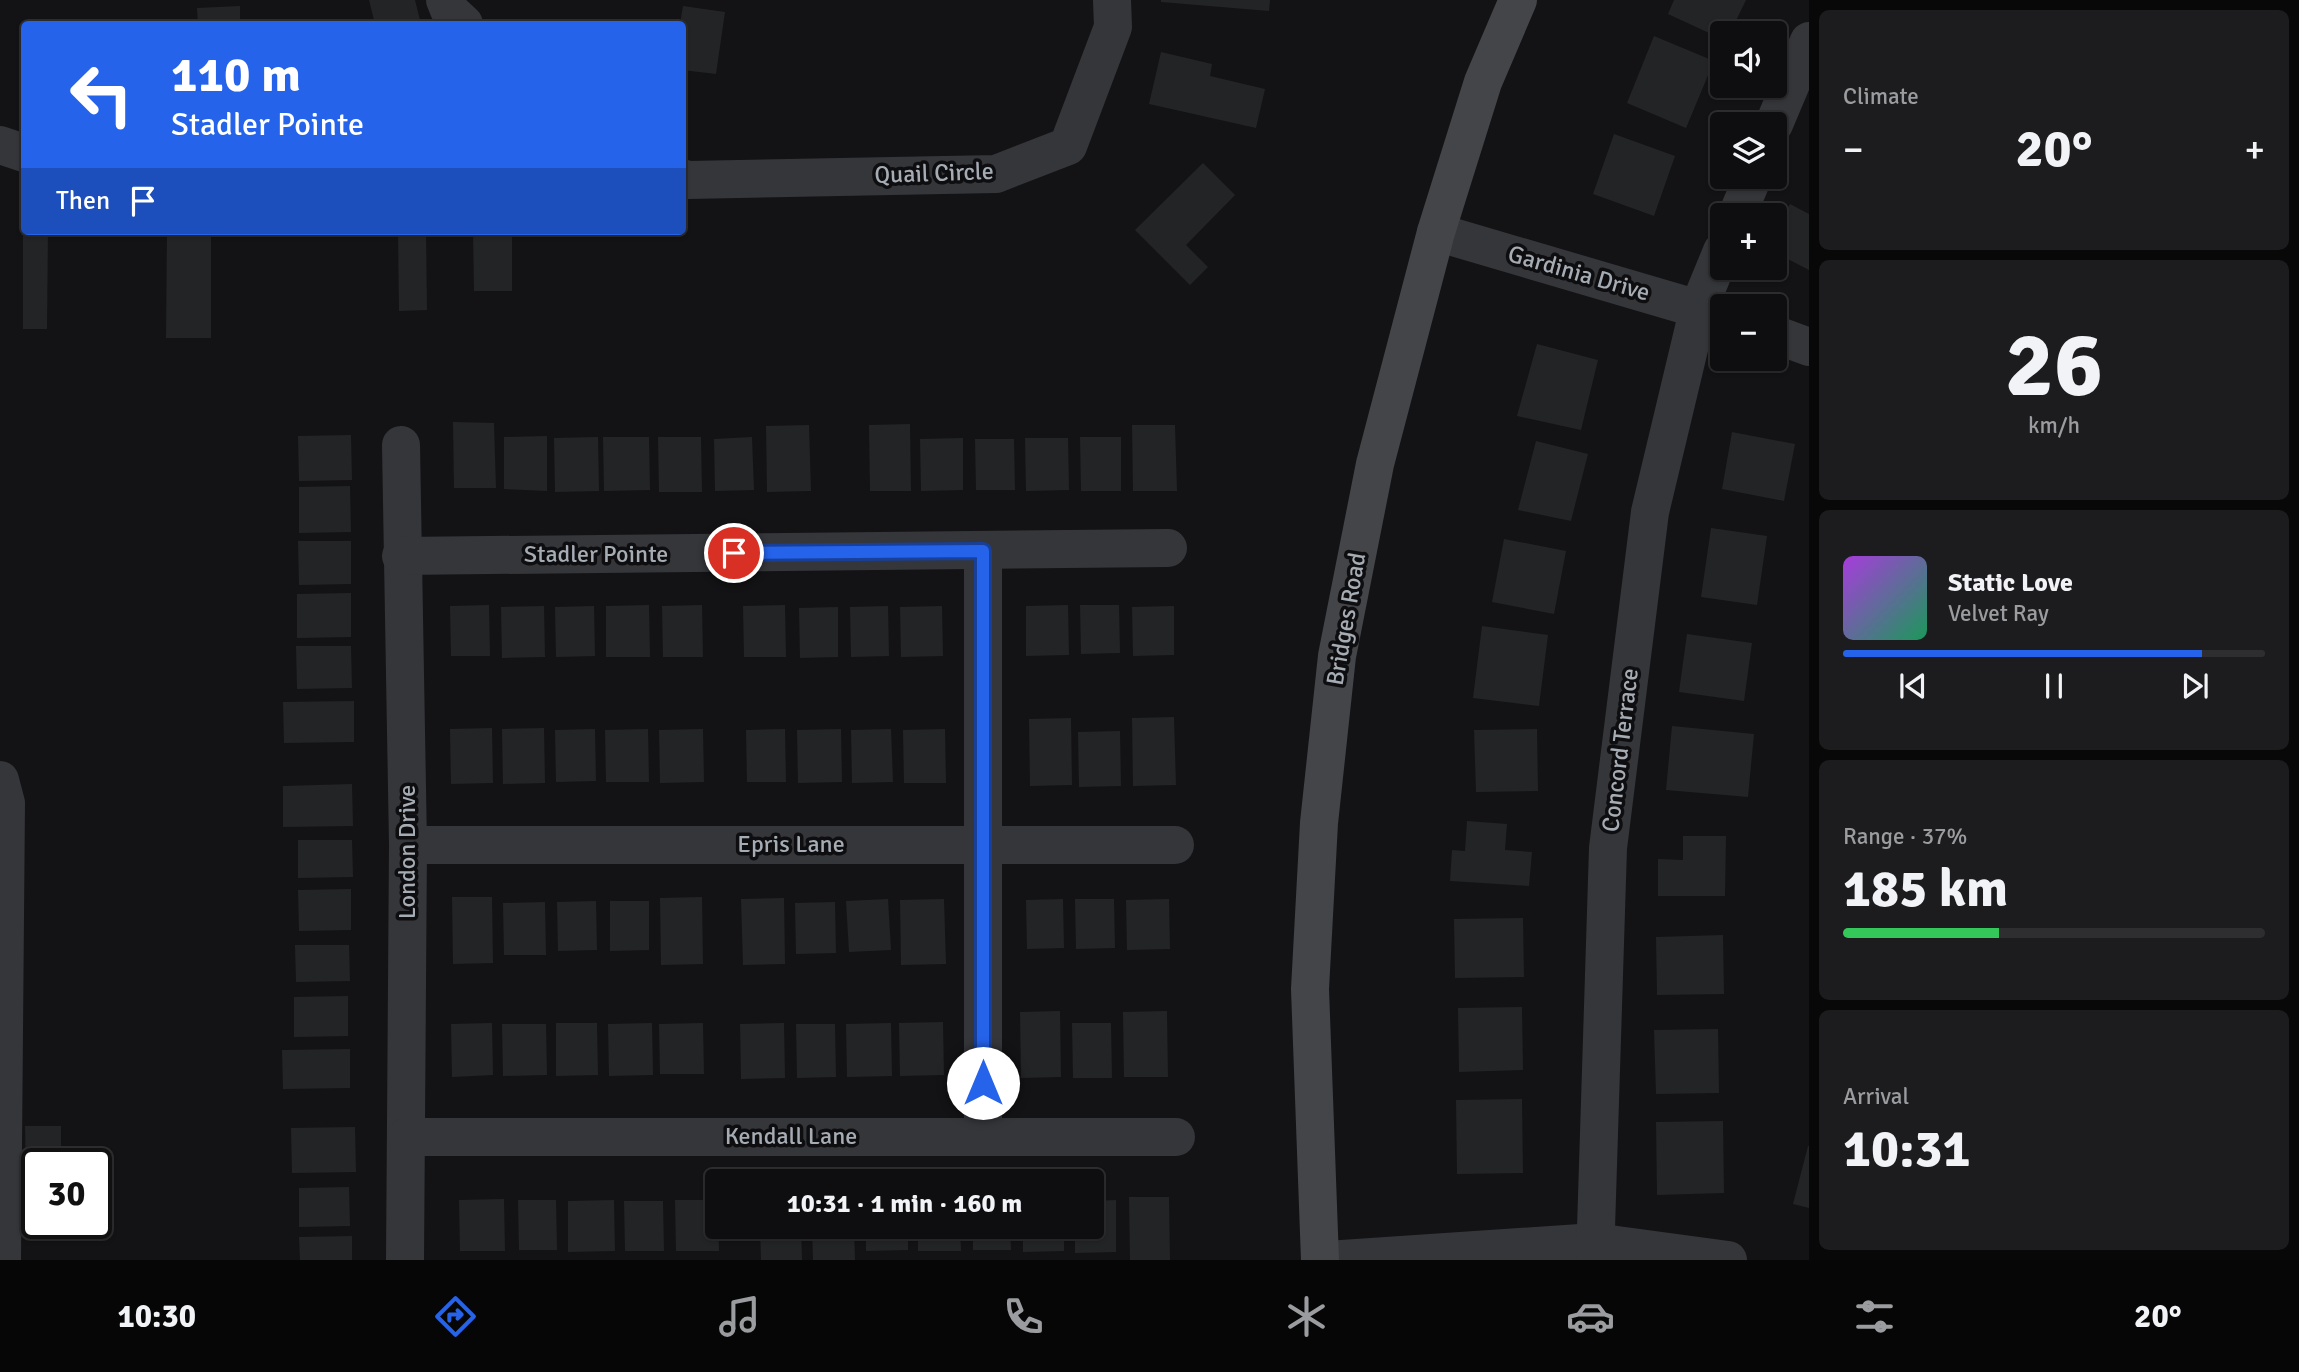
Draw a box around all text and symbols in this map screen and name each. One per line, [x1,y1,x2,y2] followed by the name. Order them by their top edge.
[1710,21,1787,371] map controls
[1710,21,1787,98] button: sound
[171,45,301,105] text: 110 m
[56,49,147,140] icon: left
[1843,82,1919,111] text: Climate
[171,105,364,144] text: Stadler Pointe
[1710,112,1787,189] button: layers
[2016,117,2092,181] text: 20°
[1843,126,1864,173] text: −
[2244,126,2265,173] text: +
[874,156,994,190] street label: Quail Circle
[124,182,162,220] icon: arrive
[56,185,110,217] text: Then
[1710,203,1787,280] button: +
[1505,238,1653,308] street label: Gardinia Drive
[1710,294,1787,371] button: −
[2005,309,2103,422] text: 26
[2028,411,2080,440] text: km/h
[704,523,764,583] pin
[715,534,753,572] icon: arrive
[524,539,668,569] street label: Stadler Pointe
[1320,550,1372,688] street label: Bridges Road
[1948,567,2073,599] text: Static Love
[1948,599,2049,628] text: Velvet Ray
[1595,666,1645,834] street label: Concord Terrace
[1894,667,1932,705] icon: previous
[2035,667,2073,705] icon: pause
[2176,667,2214,705] icon: next
[392,785,422,919] street label: London Drive
[1843,822,1967,851] text: Range · 37%
[737,829,845,859] street label: Epris Lane
[1843,857,2008,921] text: 185 km
[946,1046,1020,1120] position arrow
[1843,1082,1909,1111] text: Arrival
[1843,1117,1971,1181] text: 10:31
[725,1121,857,1151] street label: Kendall Lane
[21,1148,112,1239] speed limit sign: 30
[787,1188,1022,1220] text: 10:31 · 1 min · 160 m
[431,1292,480,1341] icon: directions
[715,1292,764,1341] icon: music
[999,1292,1048,1341] icon: phone
[1282,1292,1331,1341] icon: climate
[1566,1292,1615,1341] icon: car
[1850,1292,1899,1341] icon: filters
[117,1297,196,1336] text: 10:30
[2134,1297,2181,1336] text: 20°

